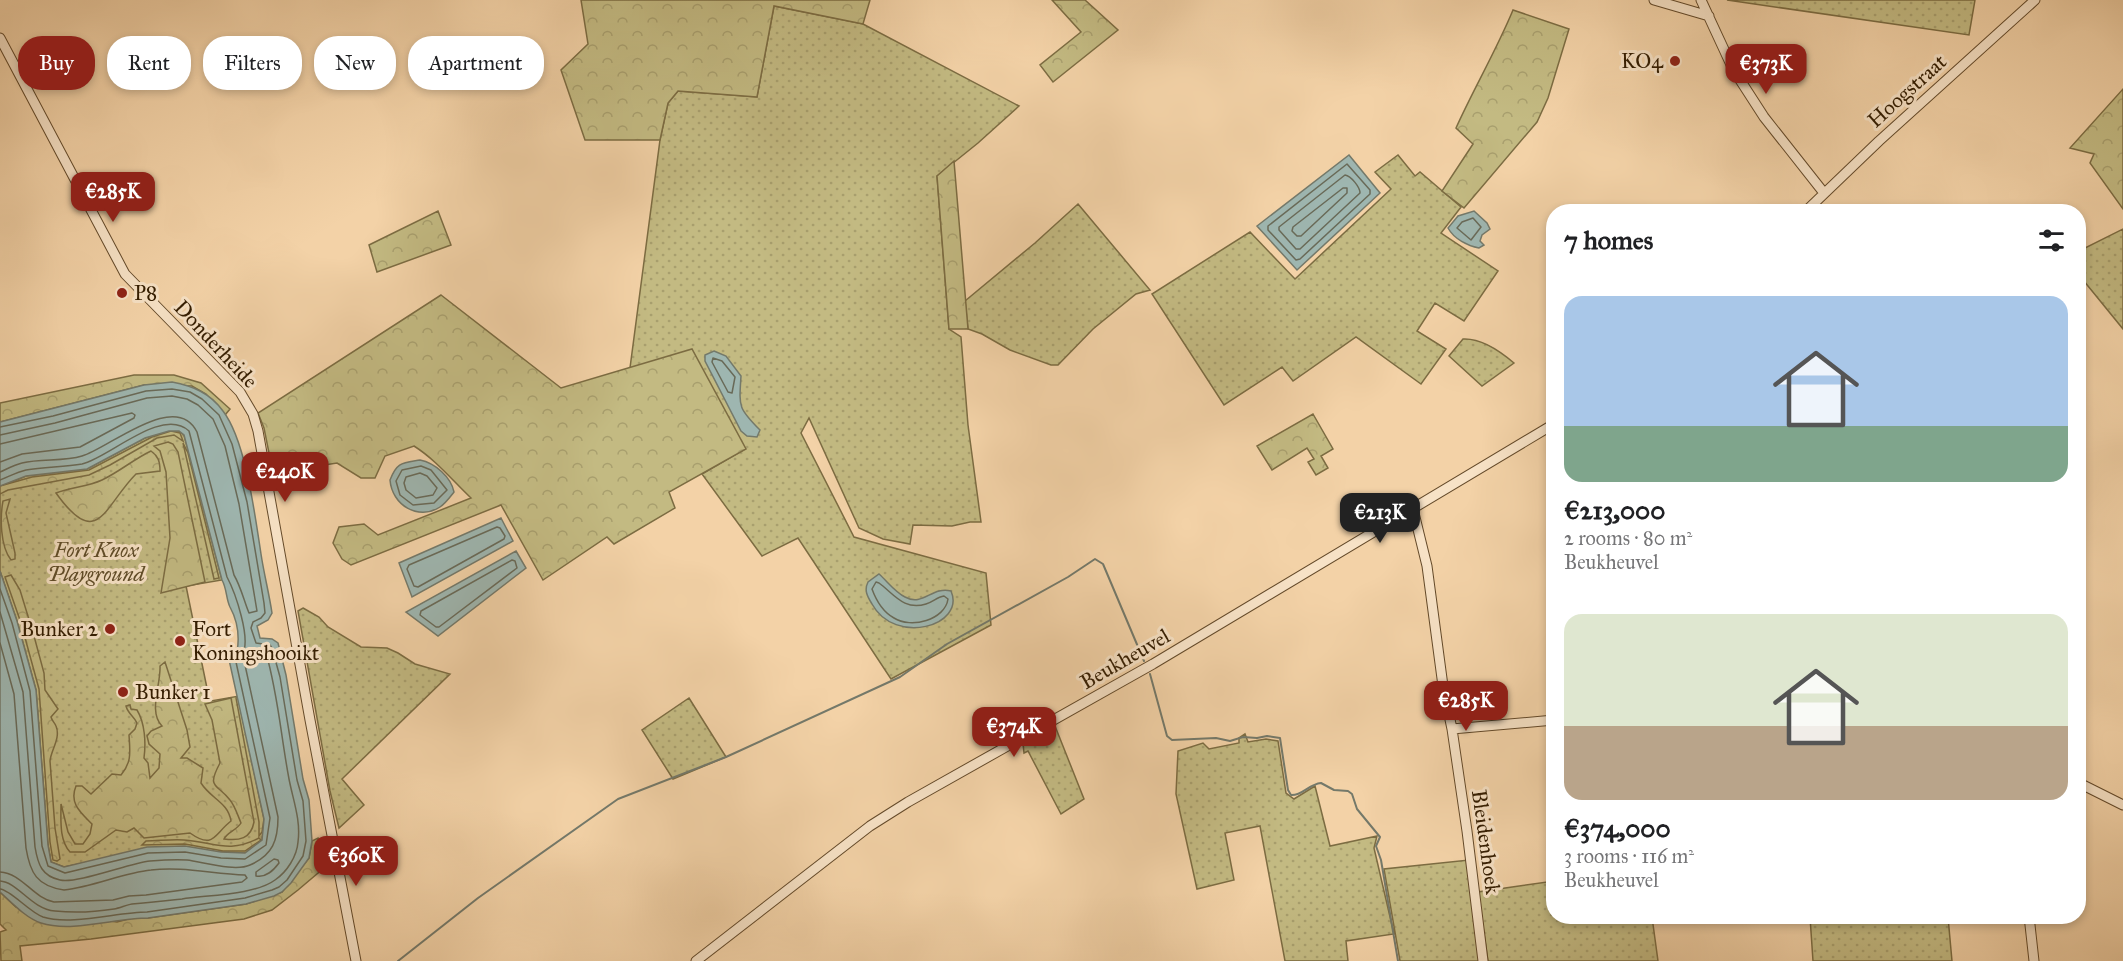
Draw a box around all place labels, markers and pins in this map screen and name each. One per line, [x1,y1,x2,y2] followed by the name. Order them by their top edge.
[1724,44,1808,95] pin: €373K
[1621,48,1664,74] place label: KO4
[1668,54,1682,68] marker: KO4
[71,172,155,223] pin: €285K
[134,280,157,306] place label: P8
[115,286,129,300] marker: P8
[243,452,327,503] pin: €240K
[1338,493,1422,544] pin: €213K
[20,616,99,642] place label: Bunker 2
[192,616,320,666] place label: Fort Koningshooikt
[103,622,117,636] marker: Bunker 2
[173,634,187,648] marker: Fort Koningshooikt
[135,679,210,705] place label: Bunker 1
[1424,681,1508,732] pin: €285K
[116,685,130,699] marker: Bunker 1
[972,707,1056,758] pin: €374K
[314,836,398,887] pin: €360K

